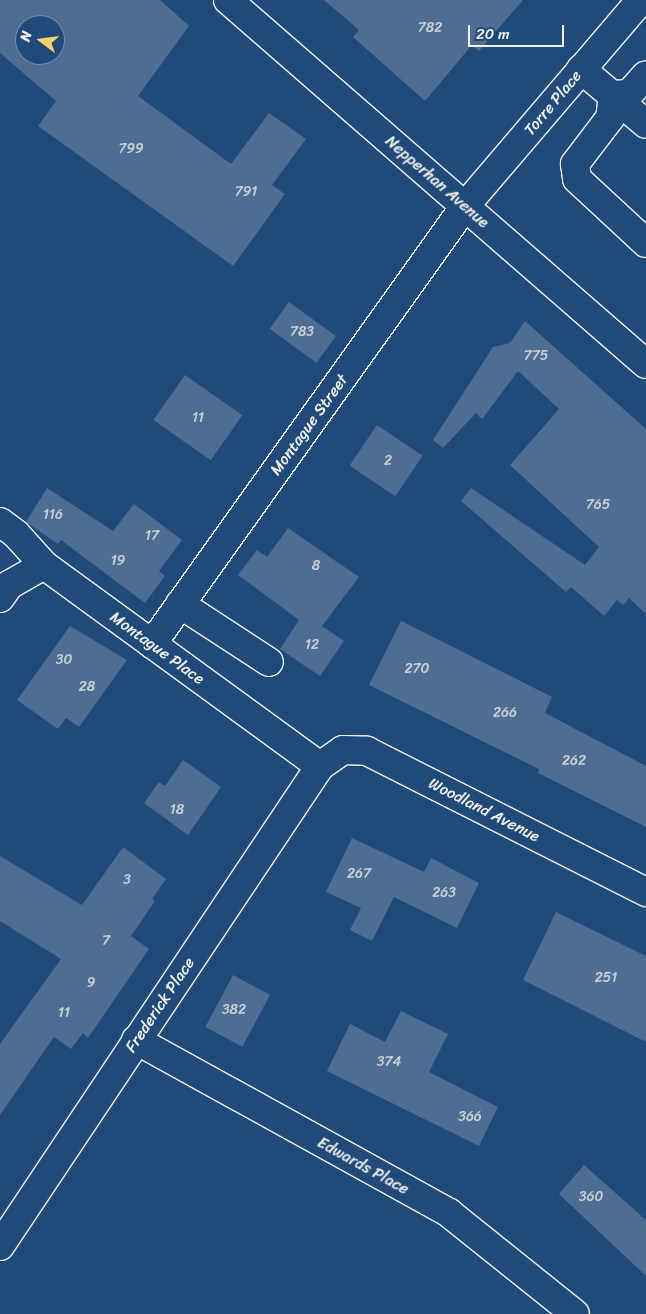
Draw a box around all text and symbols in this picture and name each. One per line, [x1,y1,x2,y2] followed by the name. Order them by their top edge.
[15,15,65,65] north arrow
[471,15,567,47] scale bar
[418,20,442,36] house number: 782
[476,21,510,47] text: 20 m
[13,28,39,44] text: N
[520,66,586,140] street label: Torre Place
[381,132,493,232] street label: Nepperhan Avenue
[118,141,144,157] house number: 799
[235,184,257,200] house number: 791
[290,324,314,340] house number: 783
[524,348,548,364] house number: 775
[266,371,352,479] street label: Montague Street
[192,410,204,426] house number: 11
[384,453,392,469] house number: 2
[586,497,610,513] house number: 765
[43,507,63,523] house number: 116
[145,528,159,544] house number: 17
[111,553,125,569] house number: 19
[312,558,320,574] house number: 8
[106,607,208,689] street label: Montague Place
[305,637,319,653] house number: 12
[56,652,72,668] house number: 30
[405,661,429,677] house number: 270
[79,679,95,695] house number: 28
[493,705,517,721] house number: 266
[562,753,586,769] house number: 262
[425,774,543,846] street label: Woodland Avenue
[170,802,184,818] house number: 18
[347,866,371,882] house number: 267
[123,872,131,888] house number: 3
[432,885,456,901] house number: 263
[102,933,110,949] house number: 7
[121,954,199,1056] street label: Frederick Place
[595,970,617,986] house number: 251
[87,975,95,991] house number: 9
[222,1002,246,1018] house number: 382
[58,1005,70,1021] house number: 11
[377,1054,401,1070] house number: 374
[458,1109,482,1125] house number: 366
[314,1133,412,1199] street label: Edwards Place
[579,1189,603,1205] house number: 360

